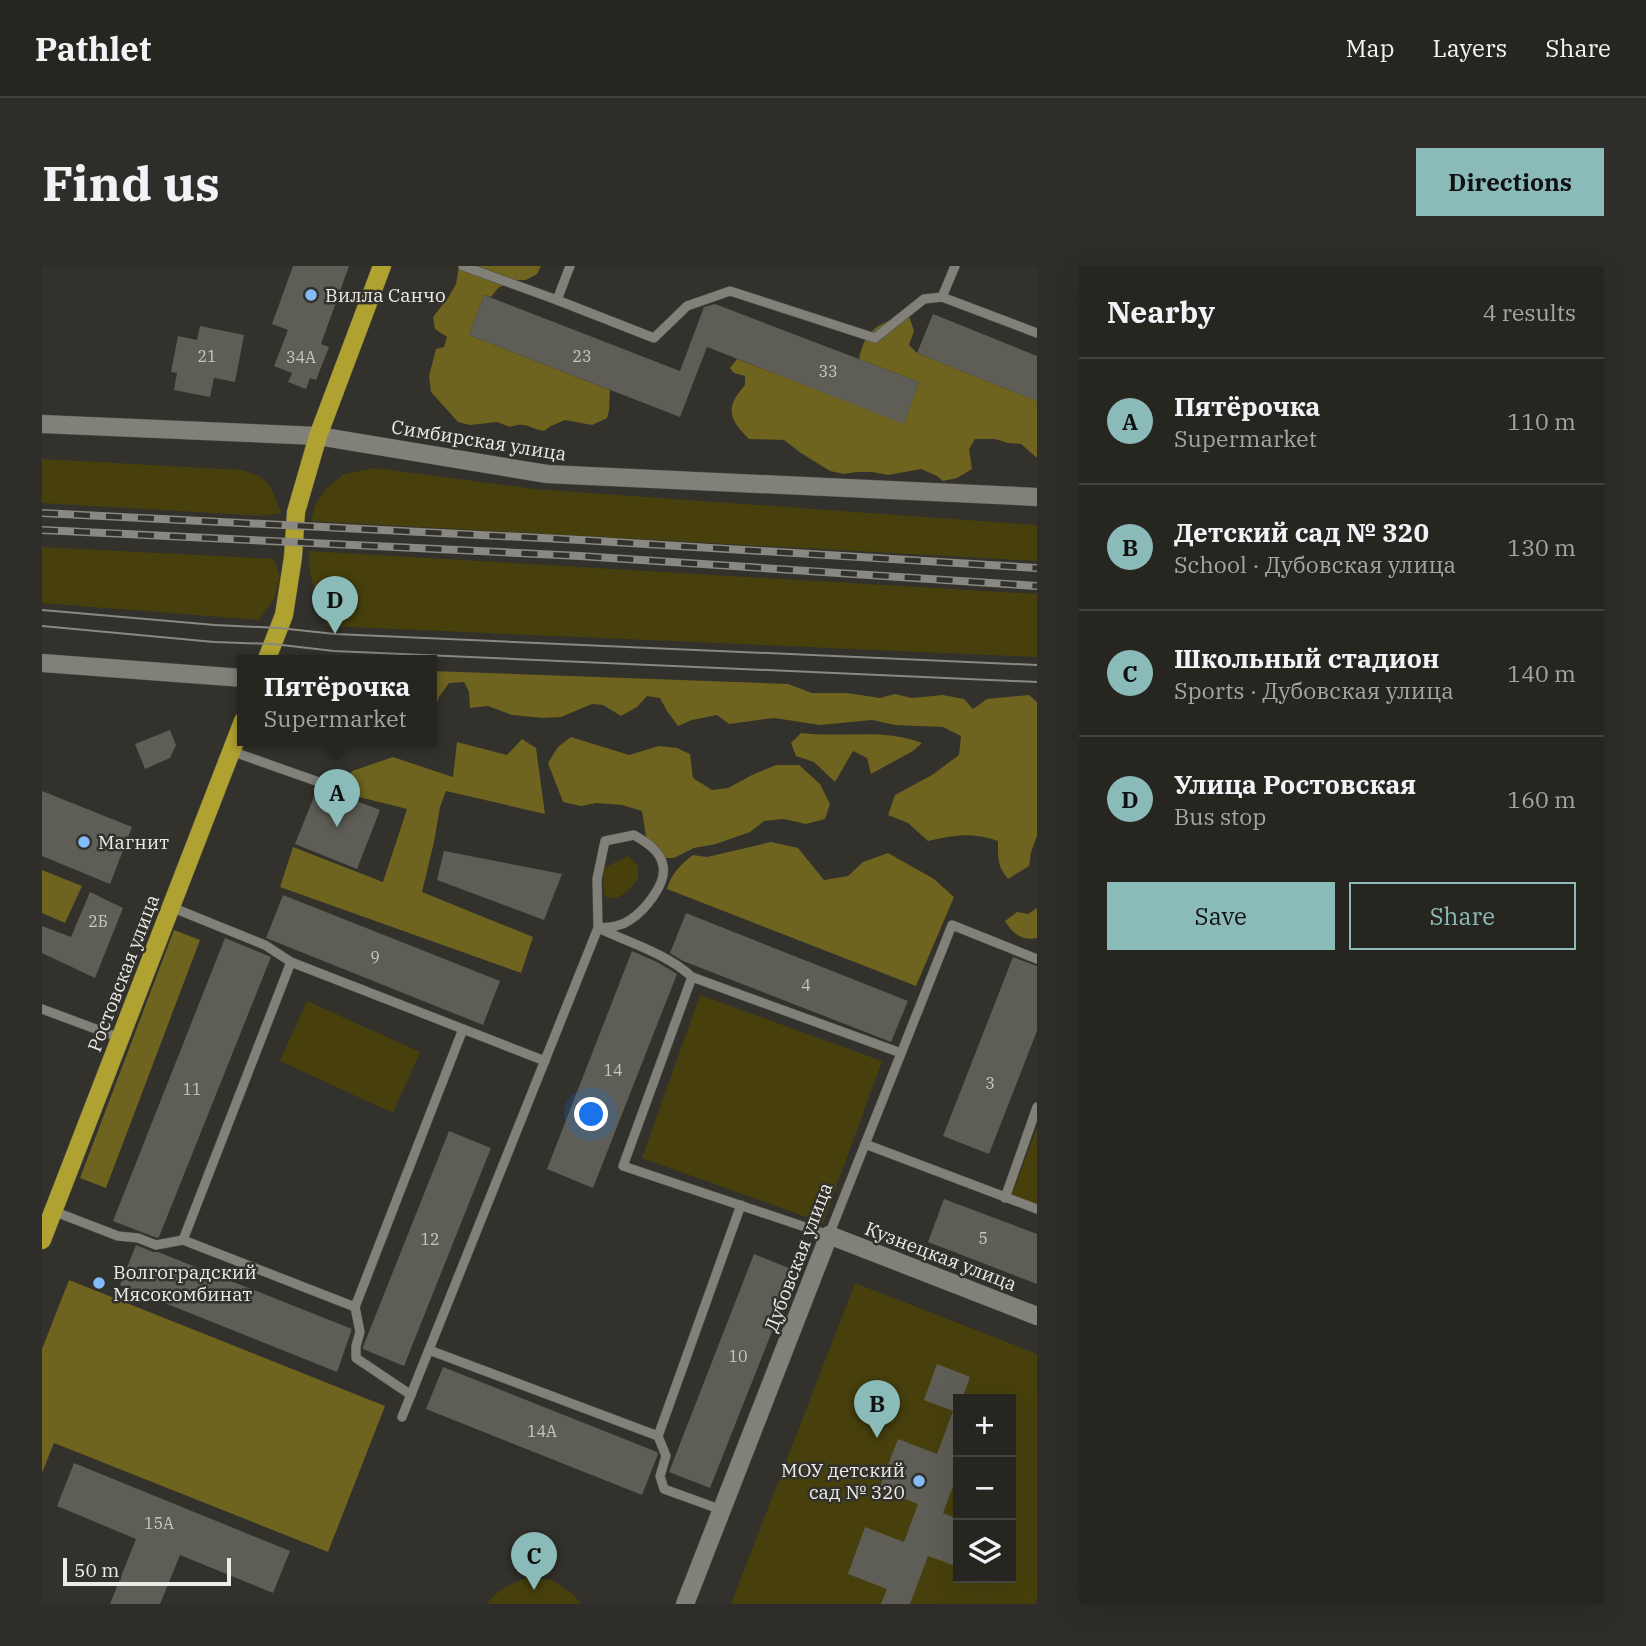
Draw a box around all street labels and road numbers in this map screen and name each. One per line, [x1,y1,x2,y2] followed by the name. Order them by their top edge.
[390,414,568,466] street label: Симбирская улица
[82,891,164,1055] street label: Ростовская улица
[758,1179,838,1335] street label: Дубовская улица
[862,1216,1020,1296] street label: Кузнецкая улица

